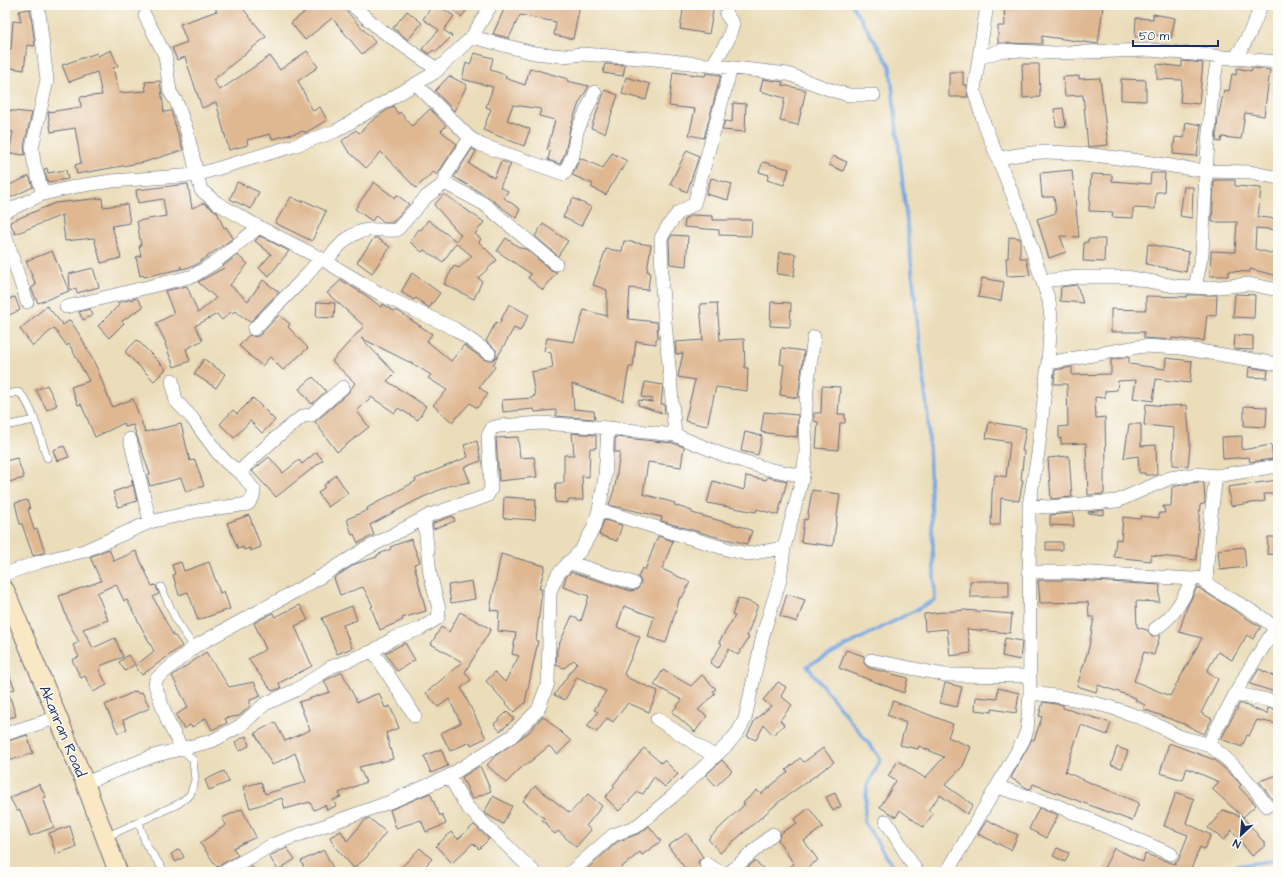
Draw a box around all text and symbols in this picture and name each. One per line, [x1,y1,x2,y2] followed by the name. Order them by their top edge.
[1133,22,1218,48] scale bar
[1139,28,1170,45] text: 50 m
[34,682,91,781] street label: Akanran Road
[1221,815,1261,855] north arrow
[1230,835,1243,852] text: N

